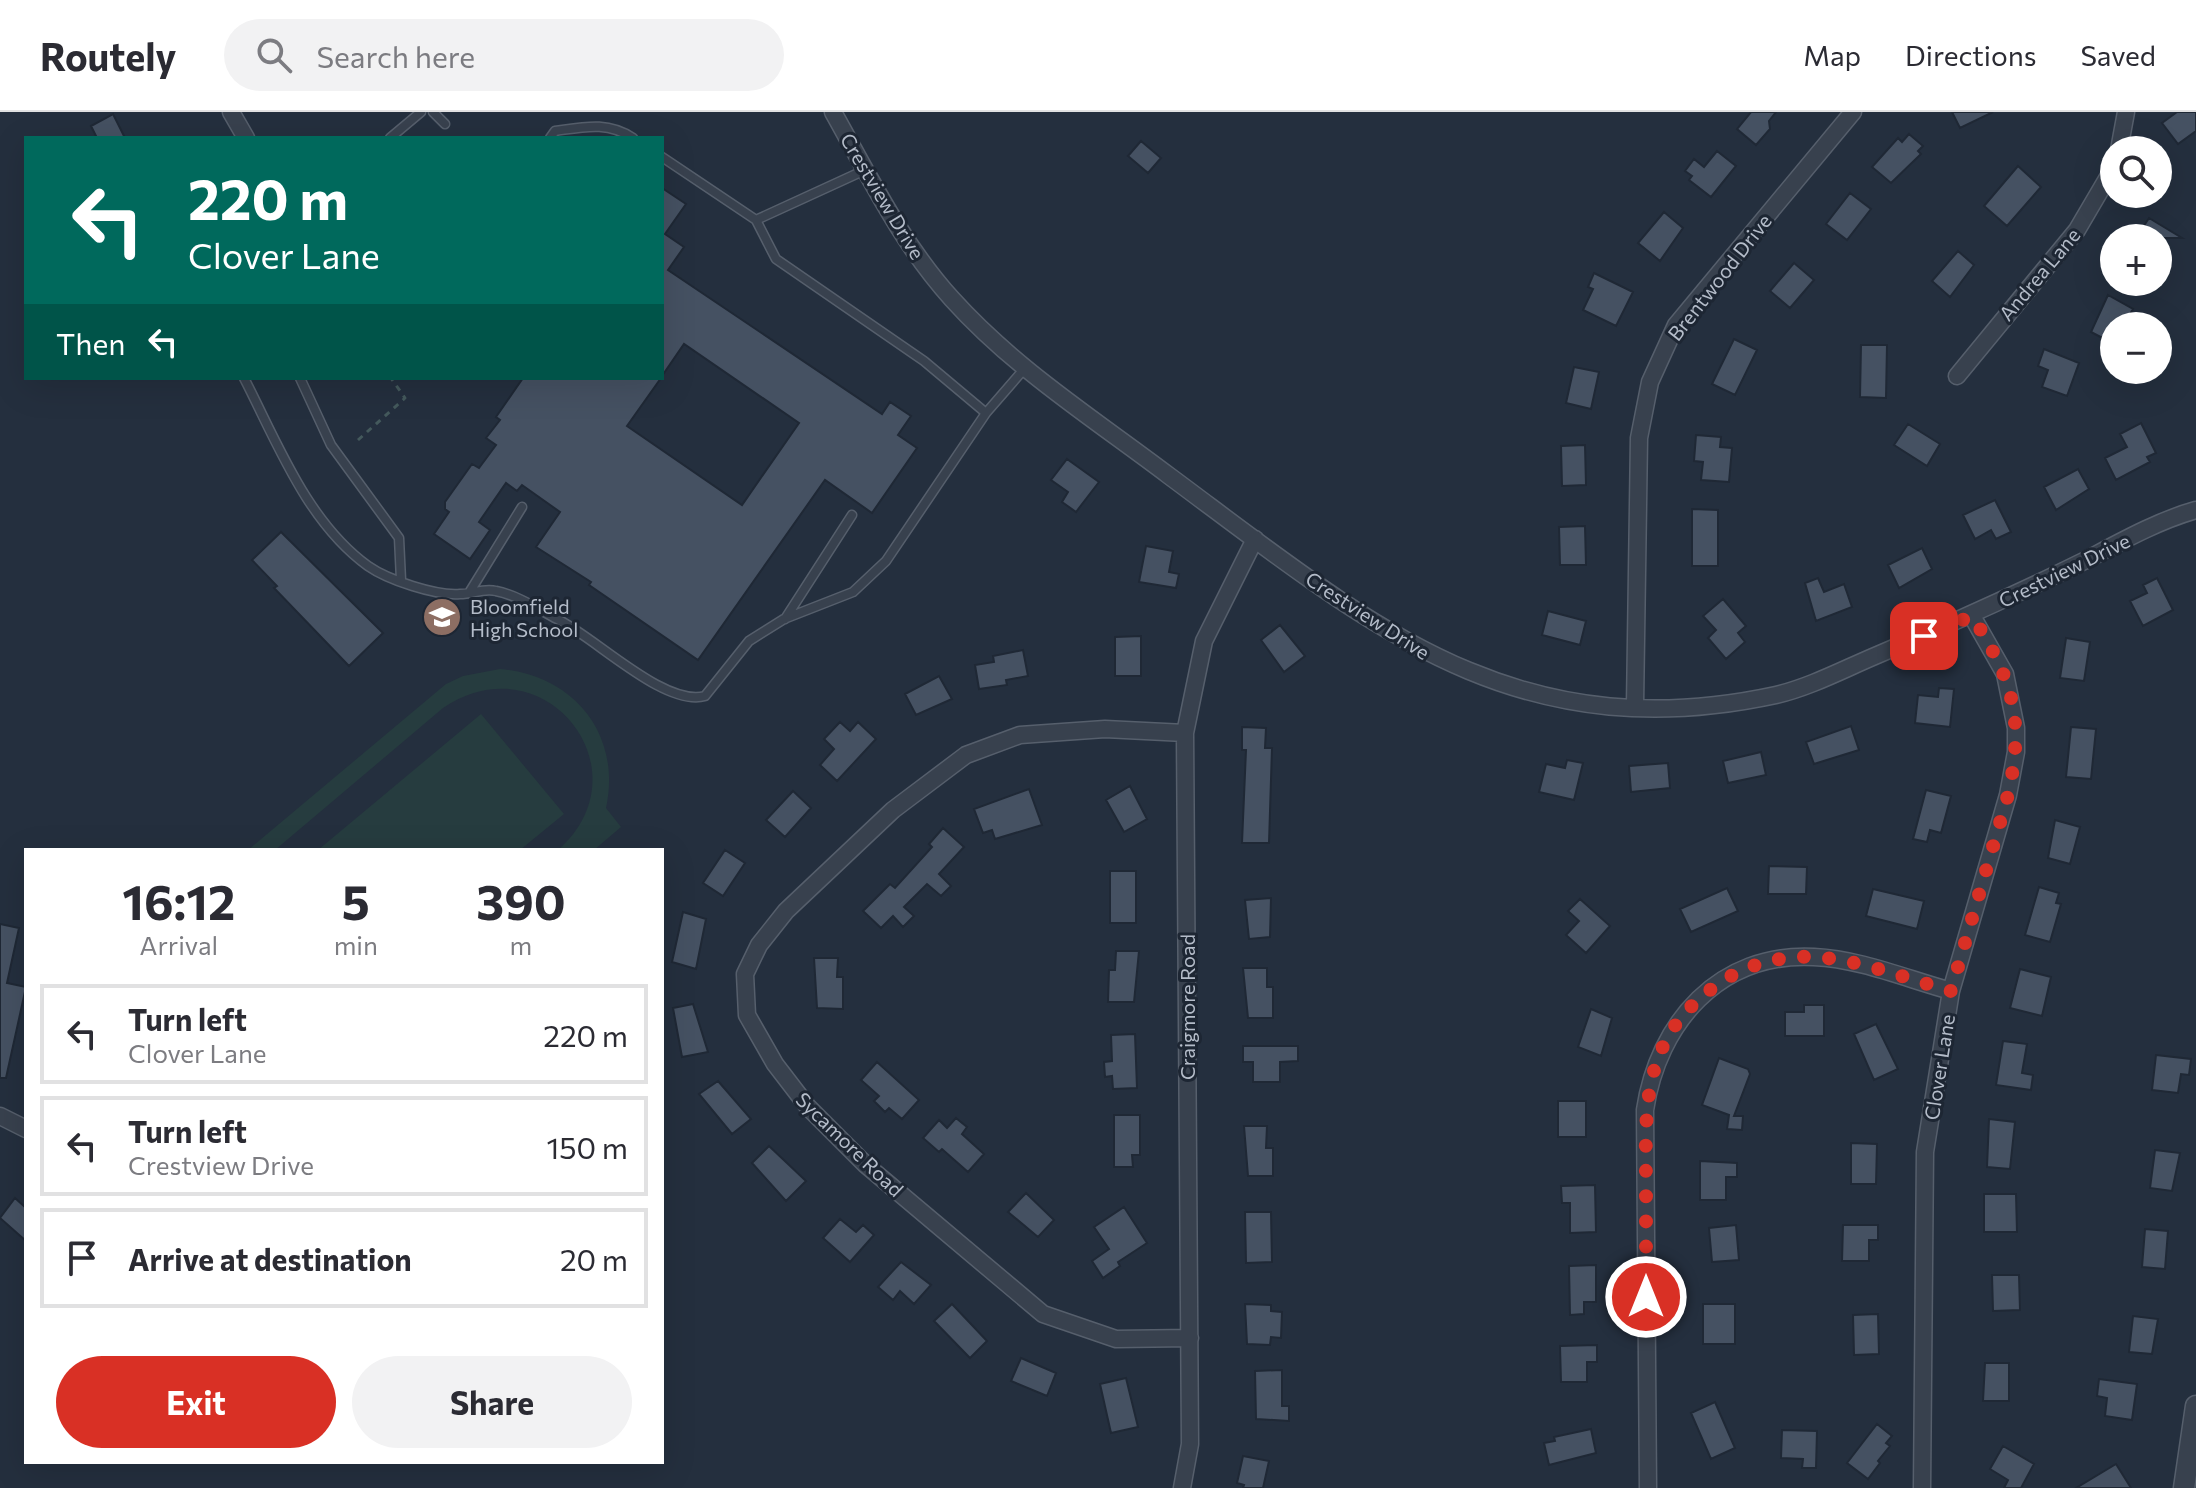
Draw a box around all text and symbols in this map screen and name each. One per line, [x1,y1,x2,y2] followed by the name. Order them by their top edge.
[224,19,784,91] search box
[40,32,176,79] text: Routely
[252,33,296,77] icon: search
[316,37,475,74] text: Search here
[1803,38,1861,72] text: Map
[1905,38,2036,72] text: Directions
[2080,38,2156,72] text: Saved
[836,129,930,263] street label: Crestview Drive
[2100,136,2172,384] map controls
[2100,136,2172,208] button: search
[188,163,348,232] text: 220 m
[56,168,160,272] icon: left
[1662,209,1776,345] street label: Brentwood Drive
[1993,223,2085,325] street label: Andrea Lane
[2100,224,2172,296] button: +
[188,232,380,276] text: Clover Lane
[2100,312,2172,384] button: −
[141,320,185,364] icon: left
[56,324,125,361] text: Then
[1994,528,2134,612] street label: Crestview Drive
[1301,566,1435,664] street label: Crestview Drive
[470,594,578,641] place label: Bloomfield High School
[421,596,463,638] school or university icon: Bloomfield High School
[1890,602,1958,670] pin
[1902,614,1946,658] icon: arrive
[122,871,235,930] text: 16:12
[342,871,370,930] text: 5
[476,871,566,930] text: 390
[139,929,218,960] text: Arrival
[334,929,378,960] text: min
[510,929,532,960] text: m
[1175,934,1199,1080] street label: Craigmore Road
[128,1000,247,1037] text: Turn left
[60,1012,104,1056] icon: left
[1919,1012,1959,1122] street label: Clover Lane
[543,1016,628,1053] text: 220 m
[128,1037,267,1068] text: Clover Lane
[791,1087,909,1201] street label: Sycamore Road
[128,1112,247,1149] text: Turn left
[60,1124,104,1168] icon: left
[546,1128,628,1165] text: 150 m
[128,1149,314,1180] text: Crestview Drive
[60,1236,104,1280] icon: arrive
[128,1240,412,1277] text: Arrive at destination
[560,1240,628,1277] text: 20 m
[1604,1255,1688,1339] position arrow
[56,1356,336,1448] button: Exit
[352,1356,632,1448] button: Share

